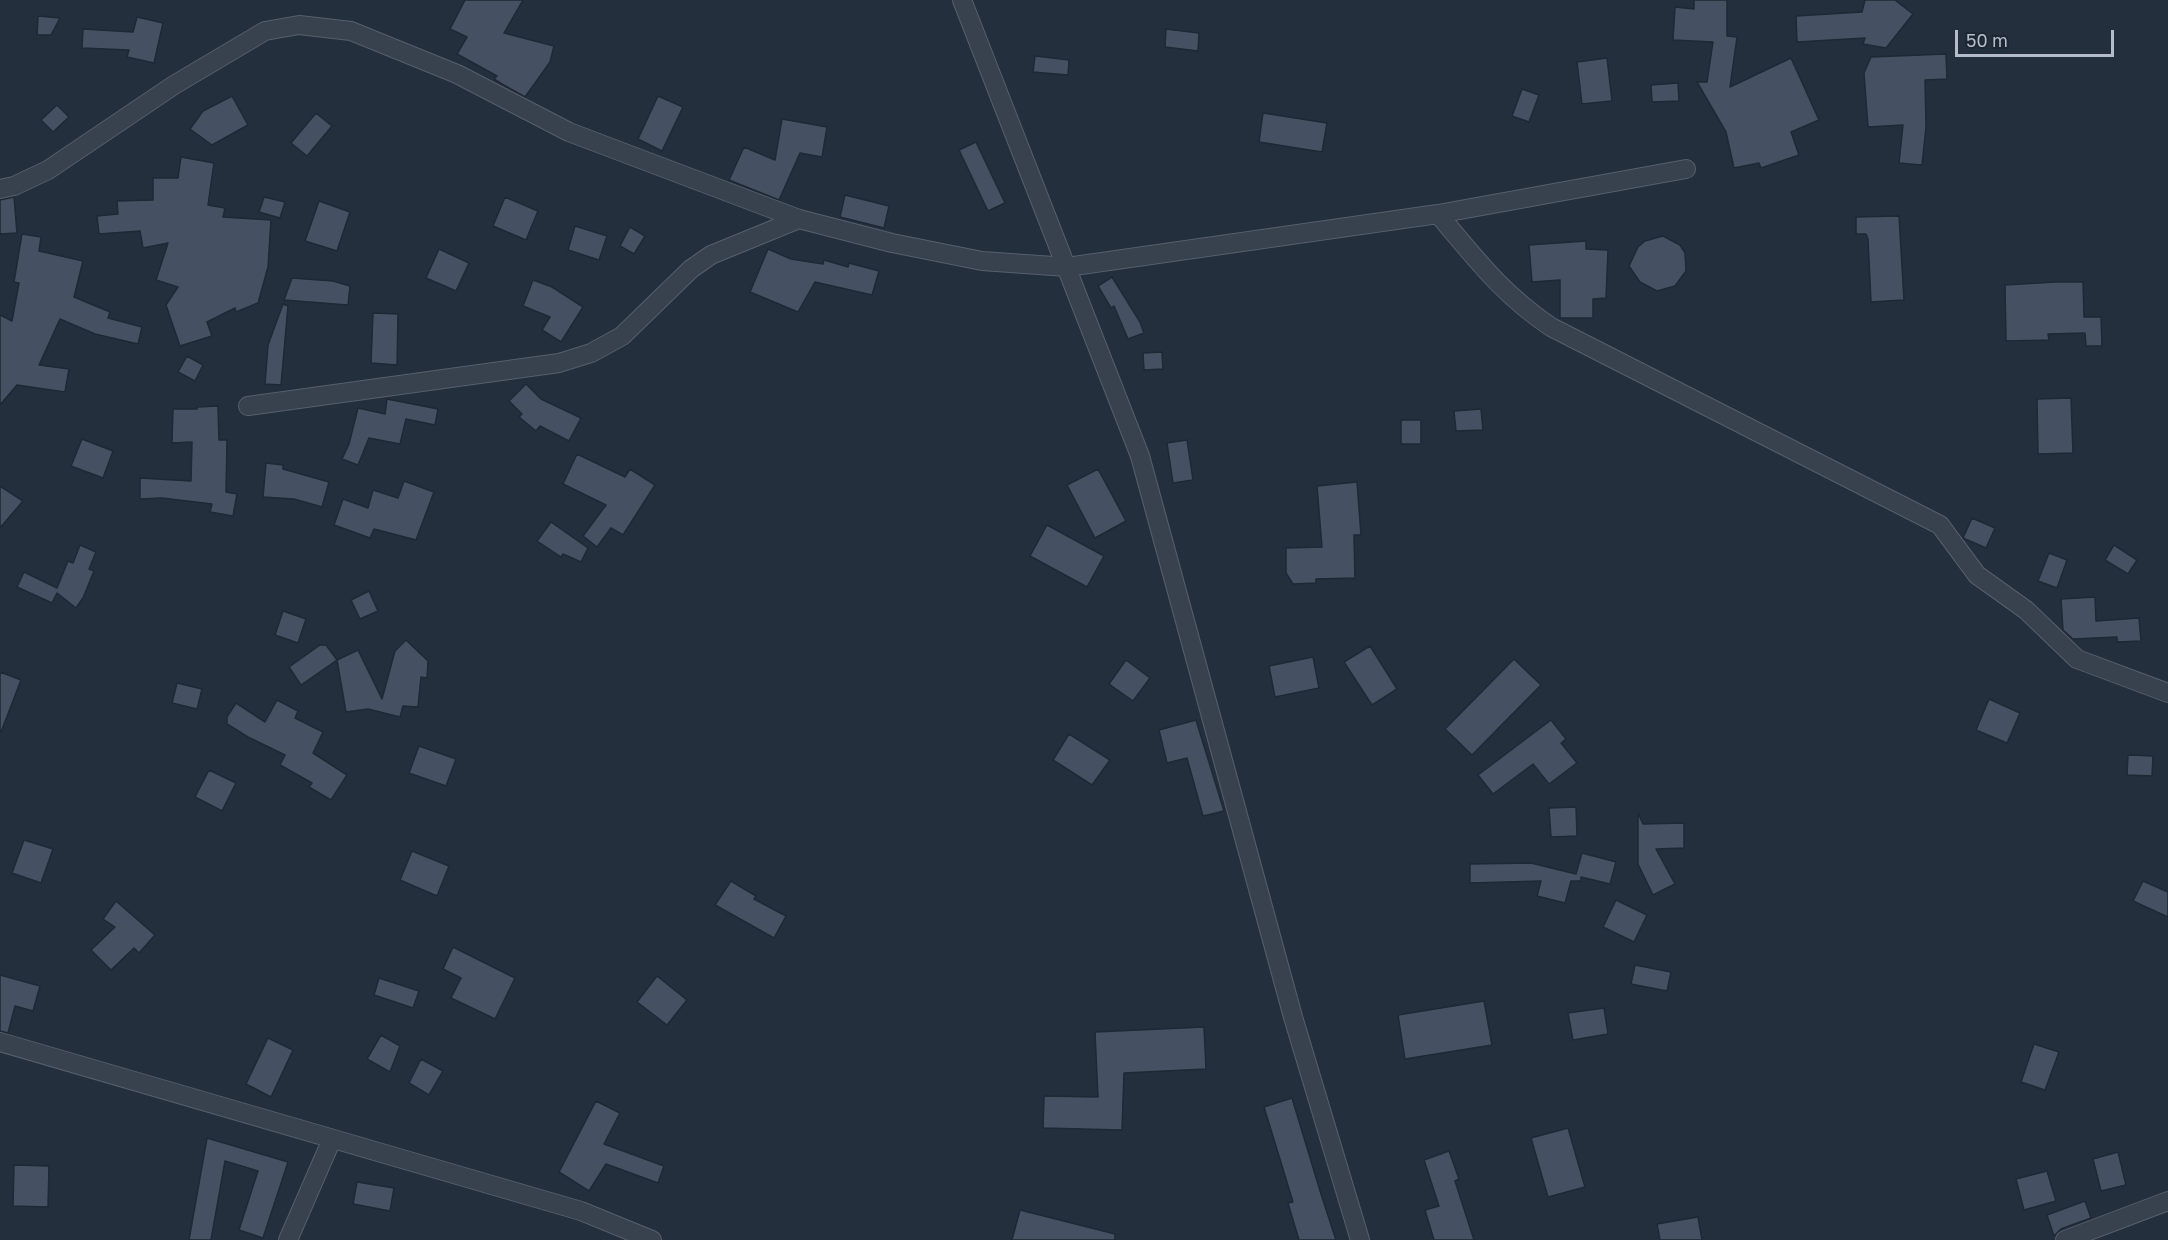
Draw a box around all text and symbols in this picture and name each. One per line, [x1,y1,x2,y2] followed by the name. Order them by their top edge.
[1958,18,2117,56] scale bar
[1966,29,2008,51] text: 50 m

